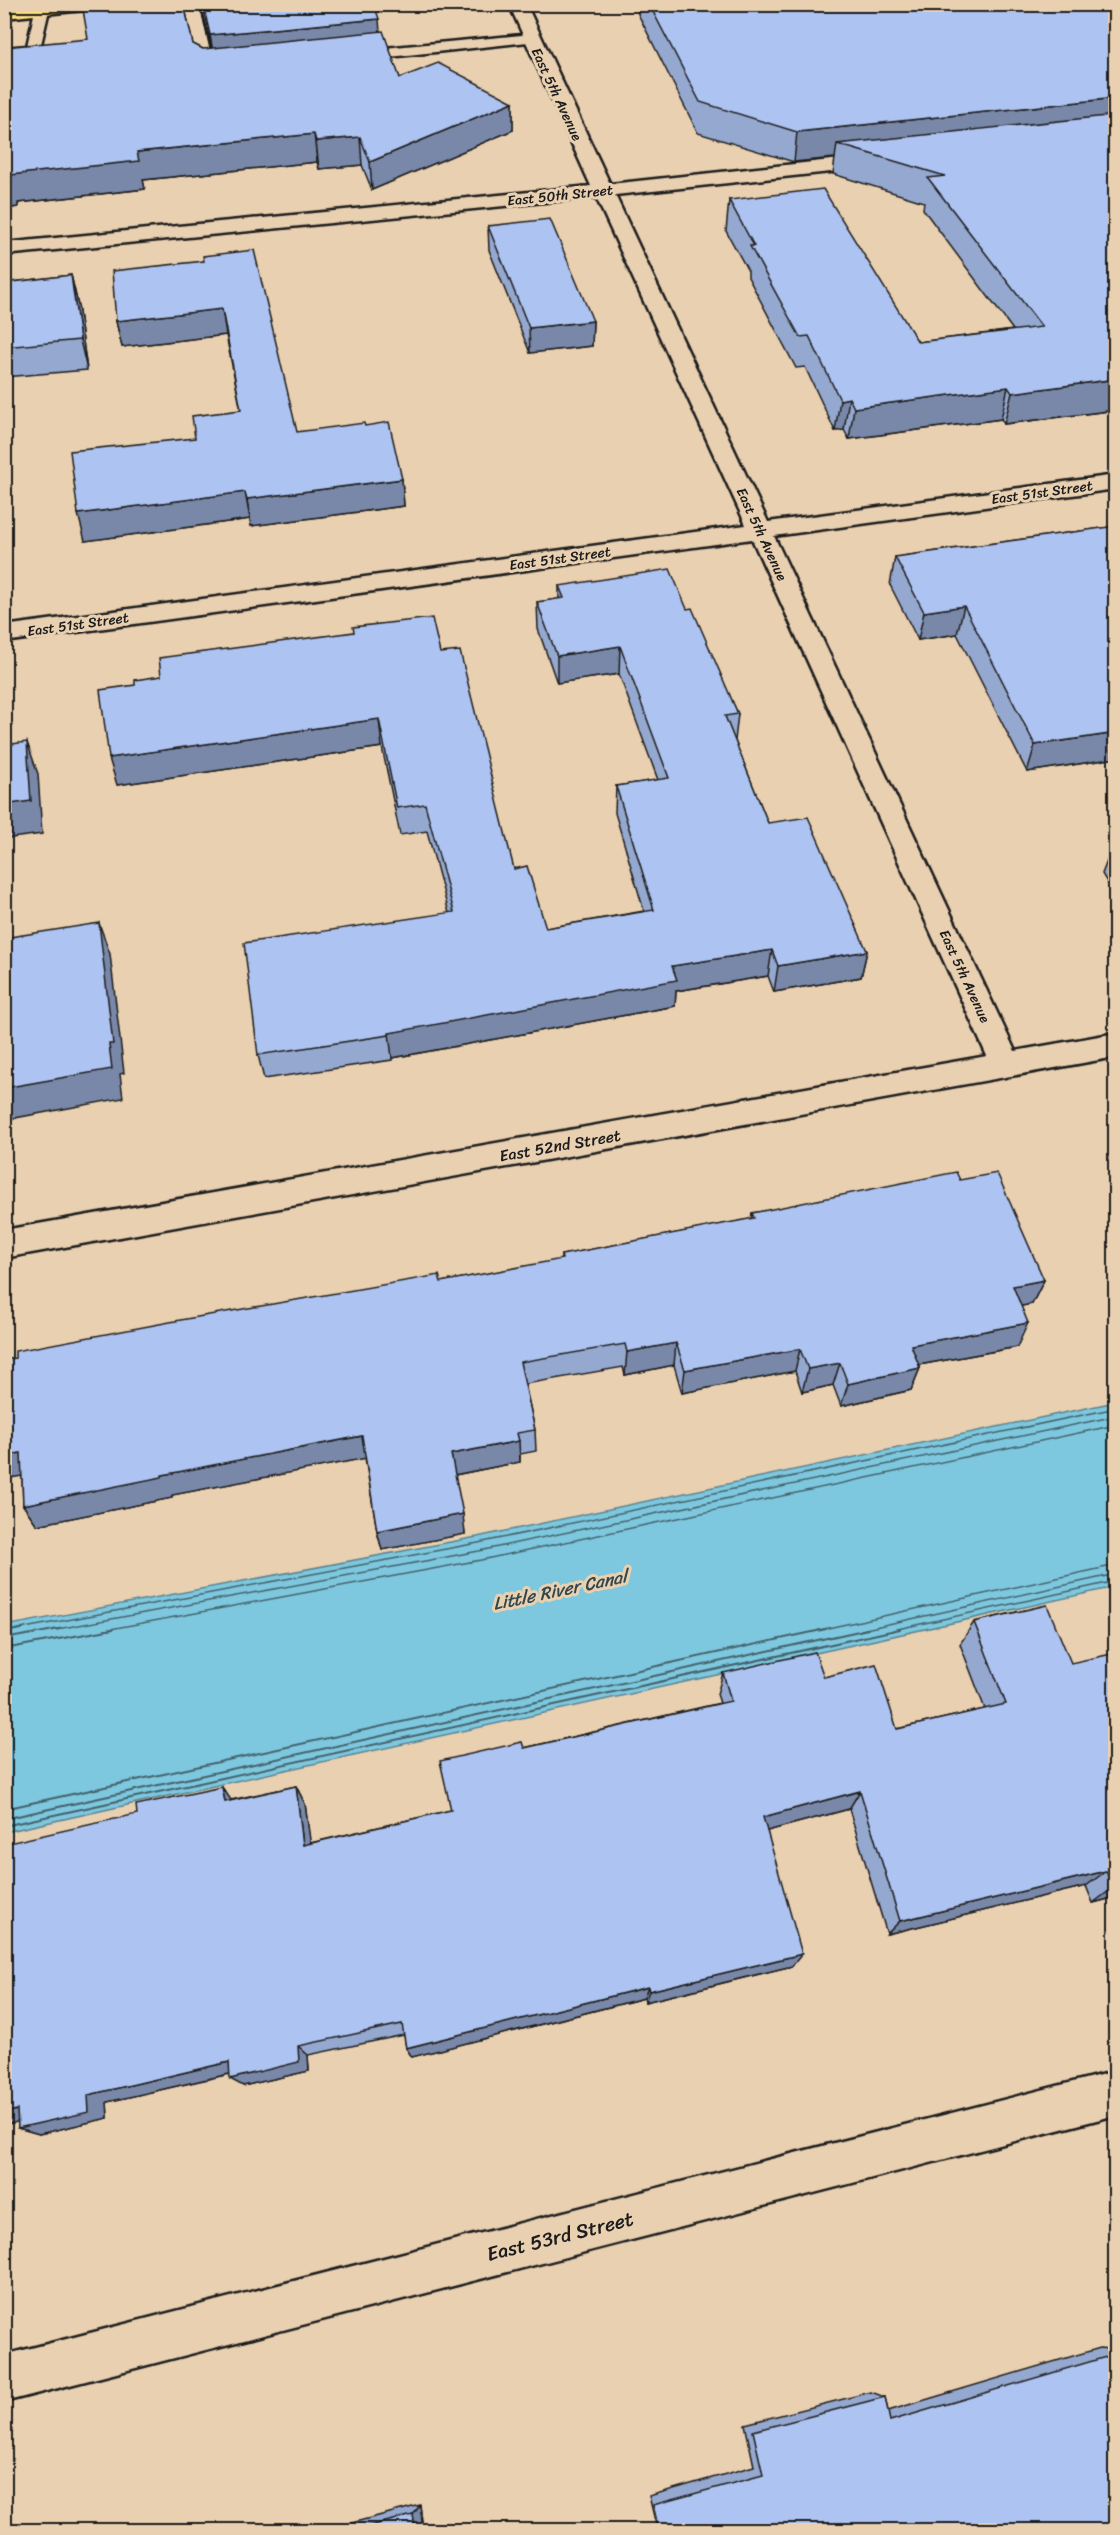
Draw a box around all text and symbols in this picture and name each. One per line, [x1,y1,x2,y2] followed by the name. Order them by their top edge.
[524,43,589,145] street label: East 5th Avenue
[506,178,614,213] street label: East 50th Street
[990,473,1094,512] street label: East 51st Street
[729,483,794,585] street label: East 5th Avenue
[508,539,612,578] street label: East 51st Street
[26,605,130,644] street label: East 51st Street
[932,925,997,1027] street label: East 5th Avenue
[497,1121,623,1170] street label: East 52nd Street
[490,1559,634,1620] water label: Little River Canal
[483,2201,637,2272] street label: East 53rd Street

